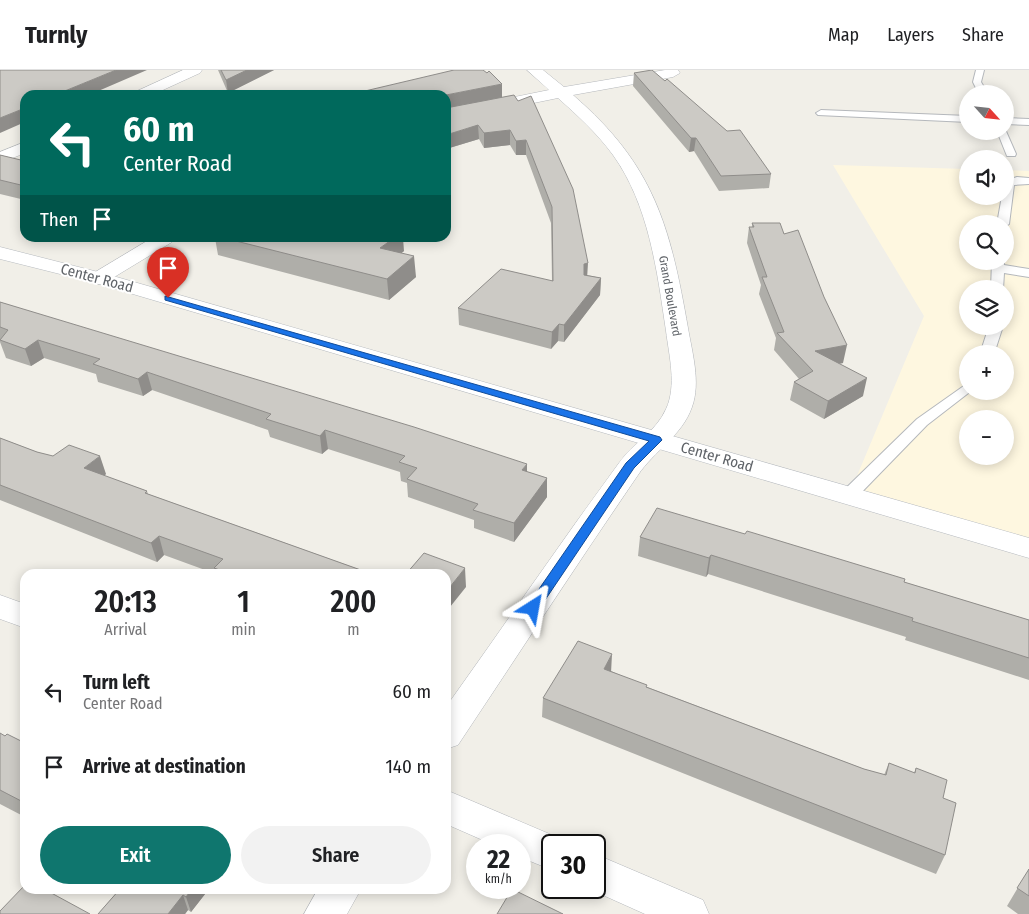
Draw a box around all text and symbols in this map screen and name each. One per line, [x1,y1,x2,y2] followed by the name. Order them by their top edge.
[25,21,87,49] text: Turnly
[828,24,859,46] text: Map
[887,24,934,46] text: Layers
[962,24,1004,46] text: Share
[959,85,1014,140] north arrow
[959,85,1014,465] map controls
[123,108,194,150] text: 60 m
[40,110,105,175] icon: left
[123,150,232,177] text: Center Road
[959,150,1014,205] button: sound
[88,205,116,233] icon: arrive
[40,208,78,231] text: Then
[959,215,1014,270] button: search
[147,247,189,298] pin
[154,254,182,282] icon: arrive
[656,255,684,337] street label: Grand Boulevard
[59,260,135,296] street label: Center Road
[959,280,1014,335] button: layers
[959,345,1014,400] button: +
[959,410,1014,465] button: −
[679,438,755,476] street label: Center Road
[506,581,558,633] position arrow
[94,584,157,620] text: 20:13
[237,584,250,620] text: 1
[330,584,377,620] text: 200
[104,620,147,639] text: Arrival
[231,620,256,639] text: min
[347,620,360,639] text: m
[83,671,150,694] text: Turn left
[40,678,68,706] icon: left
[393,680,431,703] text: 60 m
[83,694,163,713] text: Center Road
[40,753,68,781] icon: arrive
[83,755,246,778] text: Arrive at destination
[385,755,431,778] text: 140 m
[40,826,231,884] button: Exit
[241,826,431,884] button: Share
[541,834,606,899] speed limit sign: 30
[487,845,510,875] text: 22
[485,872,512,886] text: km/h

